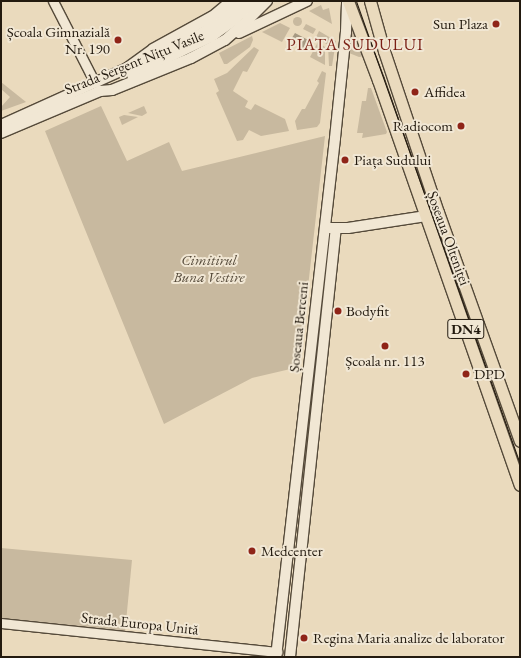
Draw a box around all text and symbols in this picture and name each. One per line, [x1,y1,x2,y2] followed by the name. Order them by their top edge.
[433,15,488,33] place label: Sun Plaza
[491,19,501,29] marker: Sun Plaza
[7,22,110,57] place label: Școala Gimnazială Nr. 190
[62,26,206,98] street label: Strada Sergent Nițu Vasile
[113,35,123,45] marker: Școala Gimnazială Nr. 190
[286,35,424,55] district label: PIAȚA SUDULUI
[424,83,465,101] place label: Affidea
[409,86,421,98] marker: Affidea
[393,117,453,135] place label: Radiocom
[456,121,466,131] marker: Radiocom
[354,151,431,169] place label: Piața Sudului
[339,154,351,166] marker: Piața Sudului
[424,188,474,288] street label: Șoseaua Olteniței
[173,250,245,285] park label: Cimitirul Buna Vestire
[284,281,312,373] street label: Șoseaua Berceni
[346,302,389,320] place label: Bodyfit
[333,306,343,316] marker: Bodyfit
[447,317,485,341] road number: DN4
[380,341,390,351] marker: Școala nr. 113
[345,352,425,370] place label: Școala nr. 113
[474,365,505,383] place label: DPD
[461,369,471,379] marker: DPD
[261,542,323,560] place label: Medcenter
[246,545,258,557] marker: Medcenter
[80,608,200,638] street label: Strada Europa Unită
[313,629,505,647] place label: Regina Maria analize de laborator
[298,632,310,644] marker: Regina Maria analize de laborator

